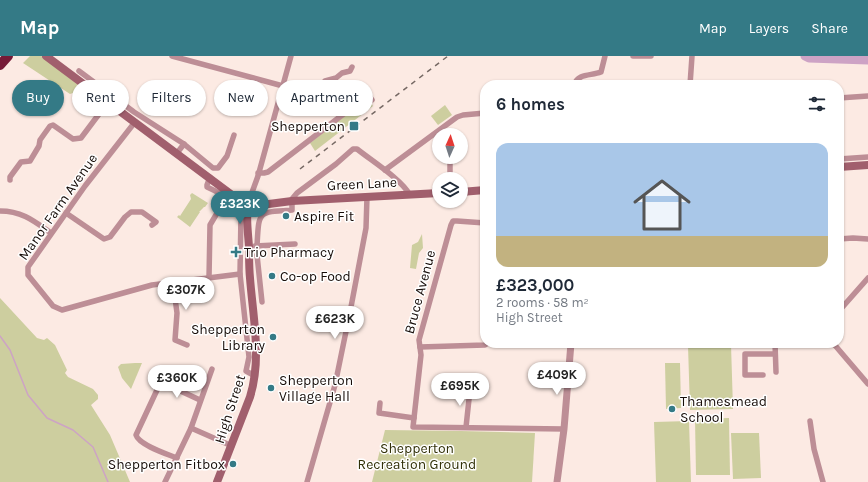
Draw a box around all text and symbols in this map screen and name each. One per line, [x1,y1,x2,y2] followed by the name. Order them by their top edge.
[20,17,59,39] text: Map
[699,20,727,37] text: Map
[749,20,789,37] text: Layers
[811,20,848,37] text: Share
[12,80,64,116] chip: Buy
[72,80,129,116] chip: Rent
[137,80,206,116] chip: Filters
[214,80,268,116] chip: New
[276,80,373,116] chip: Apartment
[806,93,828,115] icon: filters
[496,94,565,114] text: 6 homes
[271,118,345,135] place label: Shepperton
[348,120,360,132] marker: Shepperton
[432,128,468,164] north arrow
[432,128,468,208] map controls
[15,150,101,264] street label: Manor Farm Avenue
[626,169,698,241] icon: home
[432,172,468,208] button: layers
[327,174,397,194] street label: Green Lane
[212,191,268,225] pin: £323K
[220,196,260,211] text: £323K
[294,208,354,225] place label: Aspire Fit
[281,211,291,221] marker: Aspire Fit
[244,244,334,261] place label: Trio Pharmacy
[231,247,241,257] marker: Trio Pharmacy
[401,248,439,336] street label: Bruce Avenue
[280,268,351,285] place label: Co-op Food
[267,271,277,281] marker: Co-op Food
[496,275,574,295] text: £323,000
[158,277,214,311] pin: £307K
[166,282,206,297] text: £307K
[496,295,589,310] text: 2 rooms · 58 m²
[307,306,363,340] pin: £623K
[496,310,563,325] text: High Street
[315,311,355,326] text: £623K
[191,321,265,354] place label: Shepperton Library
[268,332,278,342] marker: Shepperton Library
[529,362,585,396] pin: £409K
[149,365,205,399] pin: £360K
[537,367,577,382] text: £409K
[157,370,197,385] text: £360K
[211,372,249,446] street label: High Street
[279,372,353,405] place label: Shepperton Village Hall
[432,373,488,407] pin: £695K
[440,378,480,393] text: £695K
[266,383,276,393] marker: Shepperton Village Hall
[680,393,767,426] place label: Thamesmead School
[667,404,677,414] marker: Thamesmead School
[358,440,476,473] park label: Shepperton Recreation Ground
[108,456,225,473] place label: Shepperton Fitbox
[228,459,238,469] marker: Shepperton Fitbox

